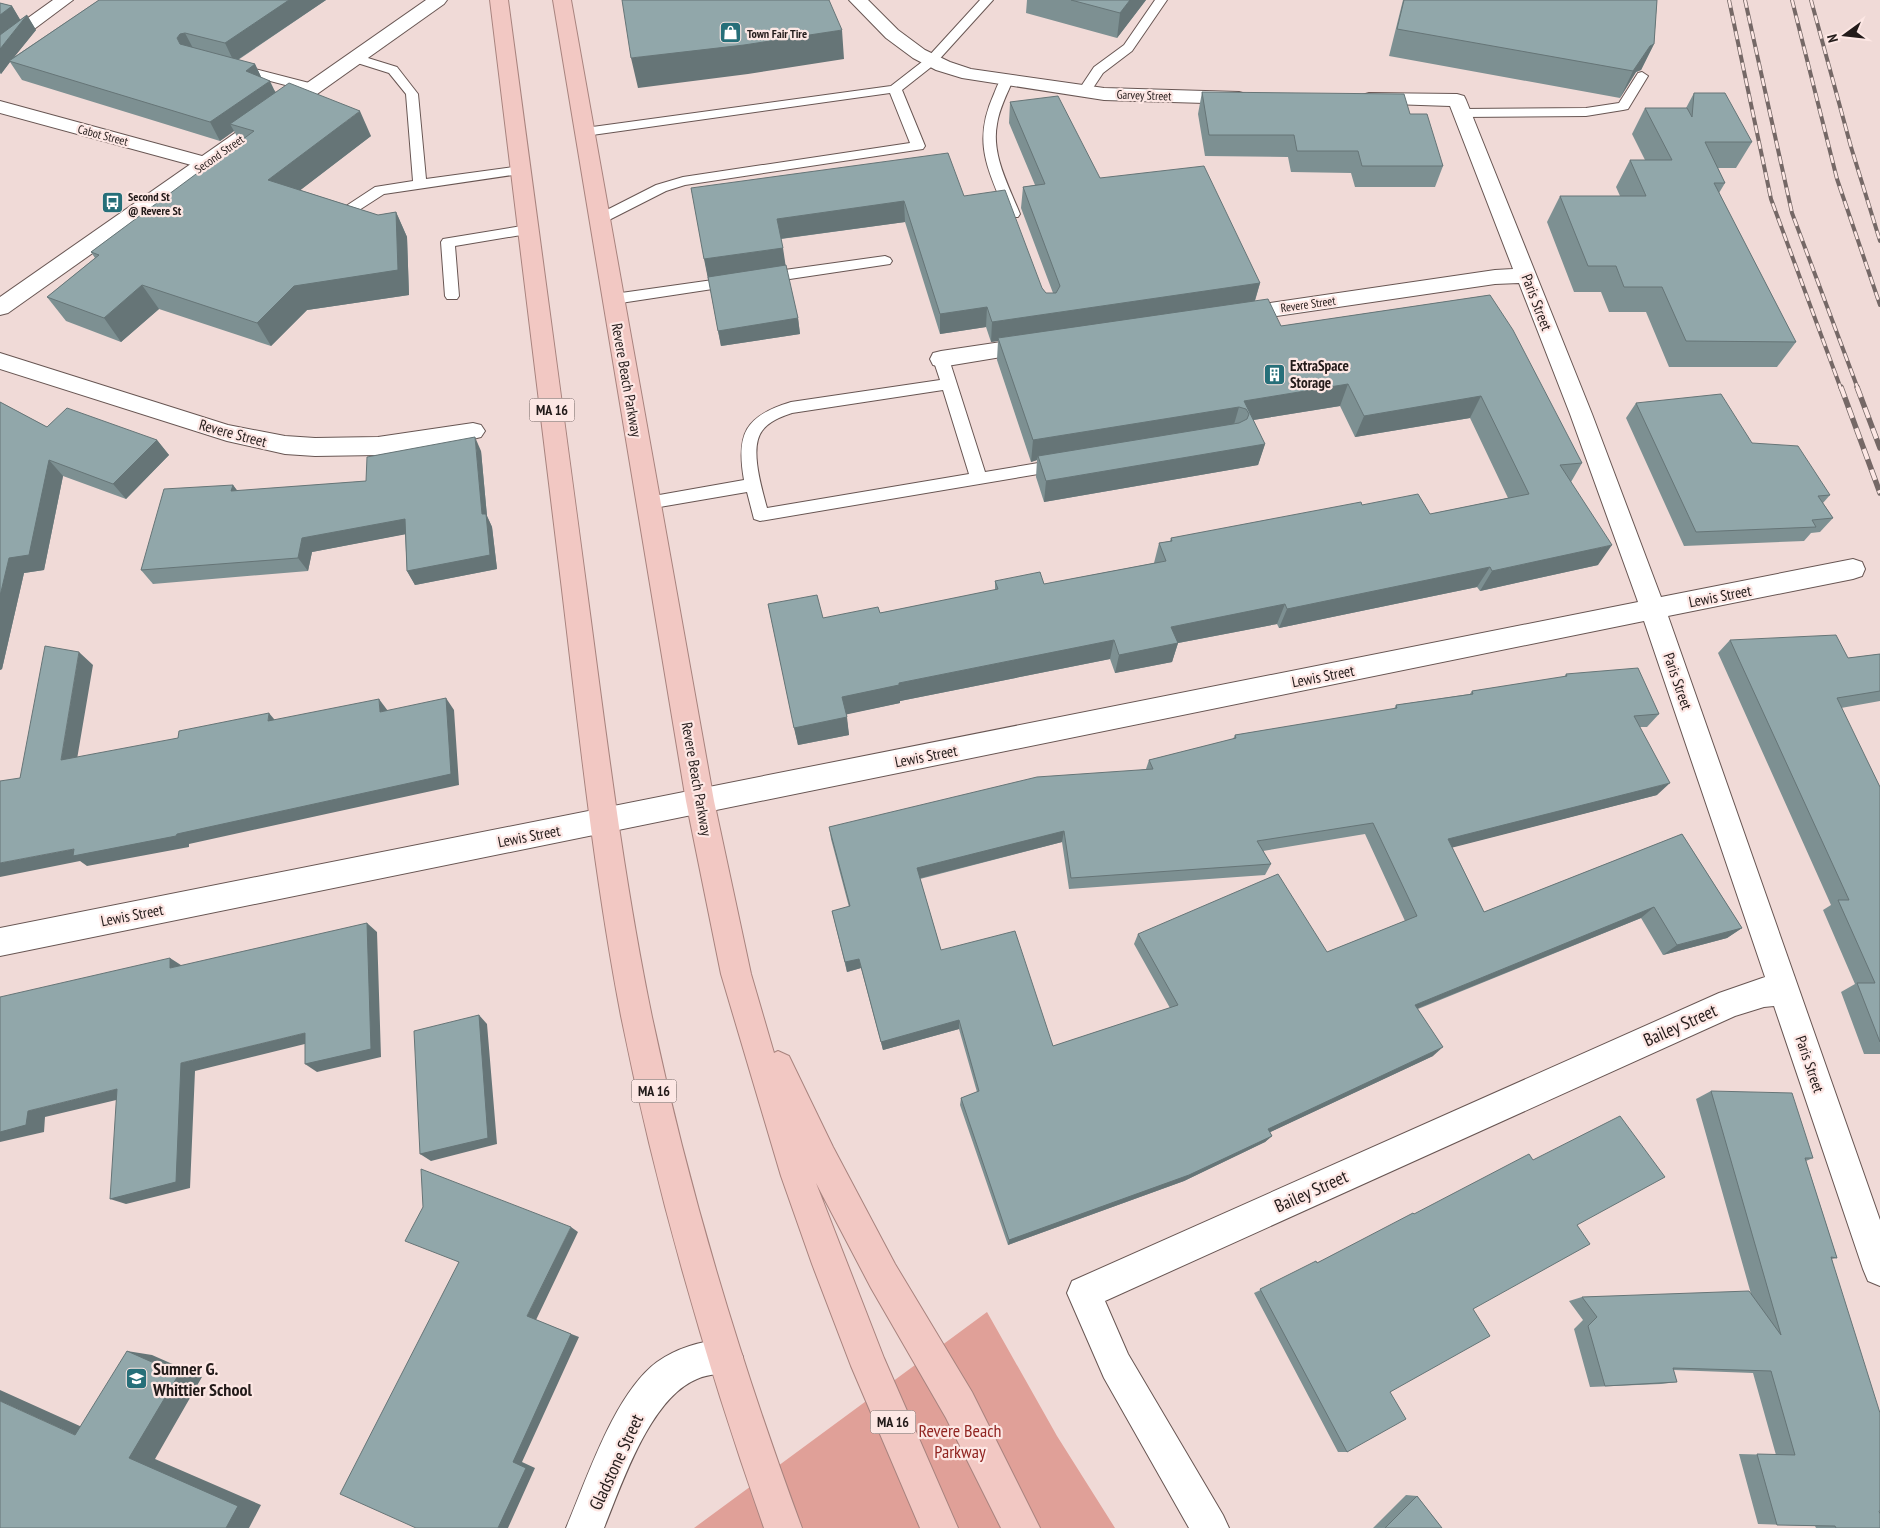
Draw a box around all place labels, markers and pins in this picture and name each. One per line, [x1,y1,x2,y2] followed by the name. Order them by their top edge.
[719,21,743,45] shop icon: Town Fair Tire
[747,26,807,41] place label: Town Fair Tire
[128,189,182,218] place label: Second St @ Revere St
[100,191,124,215] bus stop icon: Second St @ Revere St
[1290,356,1349,392] place label: ExtraSpace Storage
[1262,362,1286,386] building icon: ExtraSpace Storage
[152,1357,252,1401] place label: Sumner G. Whittier School
[125,1366,149,1390] school or university icon: Sumner G. Whittier School

